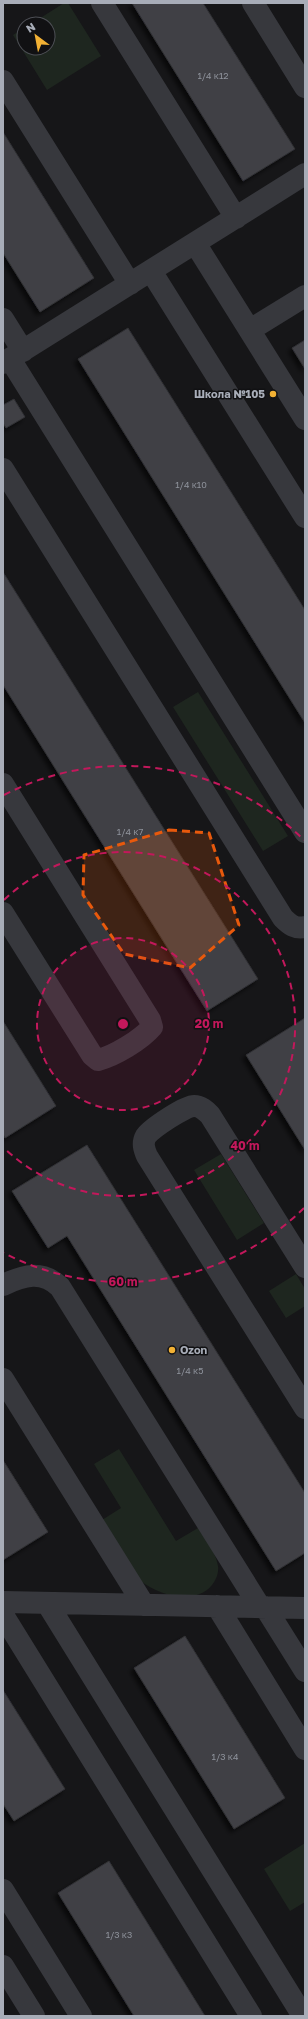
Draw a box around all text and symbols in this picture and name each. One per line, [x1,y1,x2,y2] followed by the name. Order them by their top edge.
[16,16,56,56] north arrow
[23,19,37,35] text: N
[197,70,229,81] house number: 1/4 к12
[194,387,265,400] place label: Школа №105
[268,389,278,399] marker: Школа №105
[175,479,207,490] house number: 1/4 к10
[117,826,143,837] house number: 1/4 к7
[195,1016,223,1031] text: 20 m
[116,1017,130,1031] centre of rings
[231,1138,259,1153] text: 40 m
[109,1274,137,1289] text: 60 m
[180,1343,208,1356] place label: Ozon
[167,1345,177,1355] marker: Ozon
[177,1365,203,1376] house number: 1/4 к5
[212,1751,239,1762] house number: 1/3 к4
[106,1929,132,1940] house number: 1/3 к3

